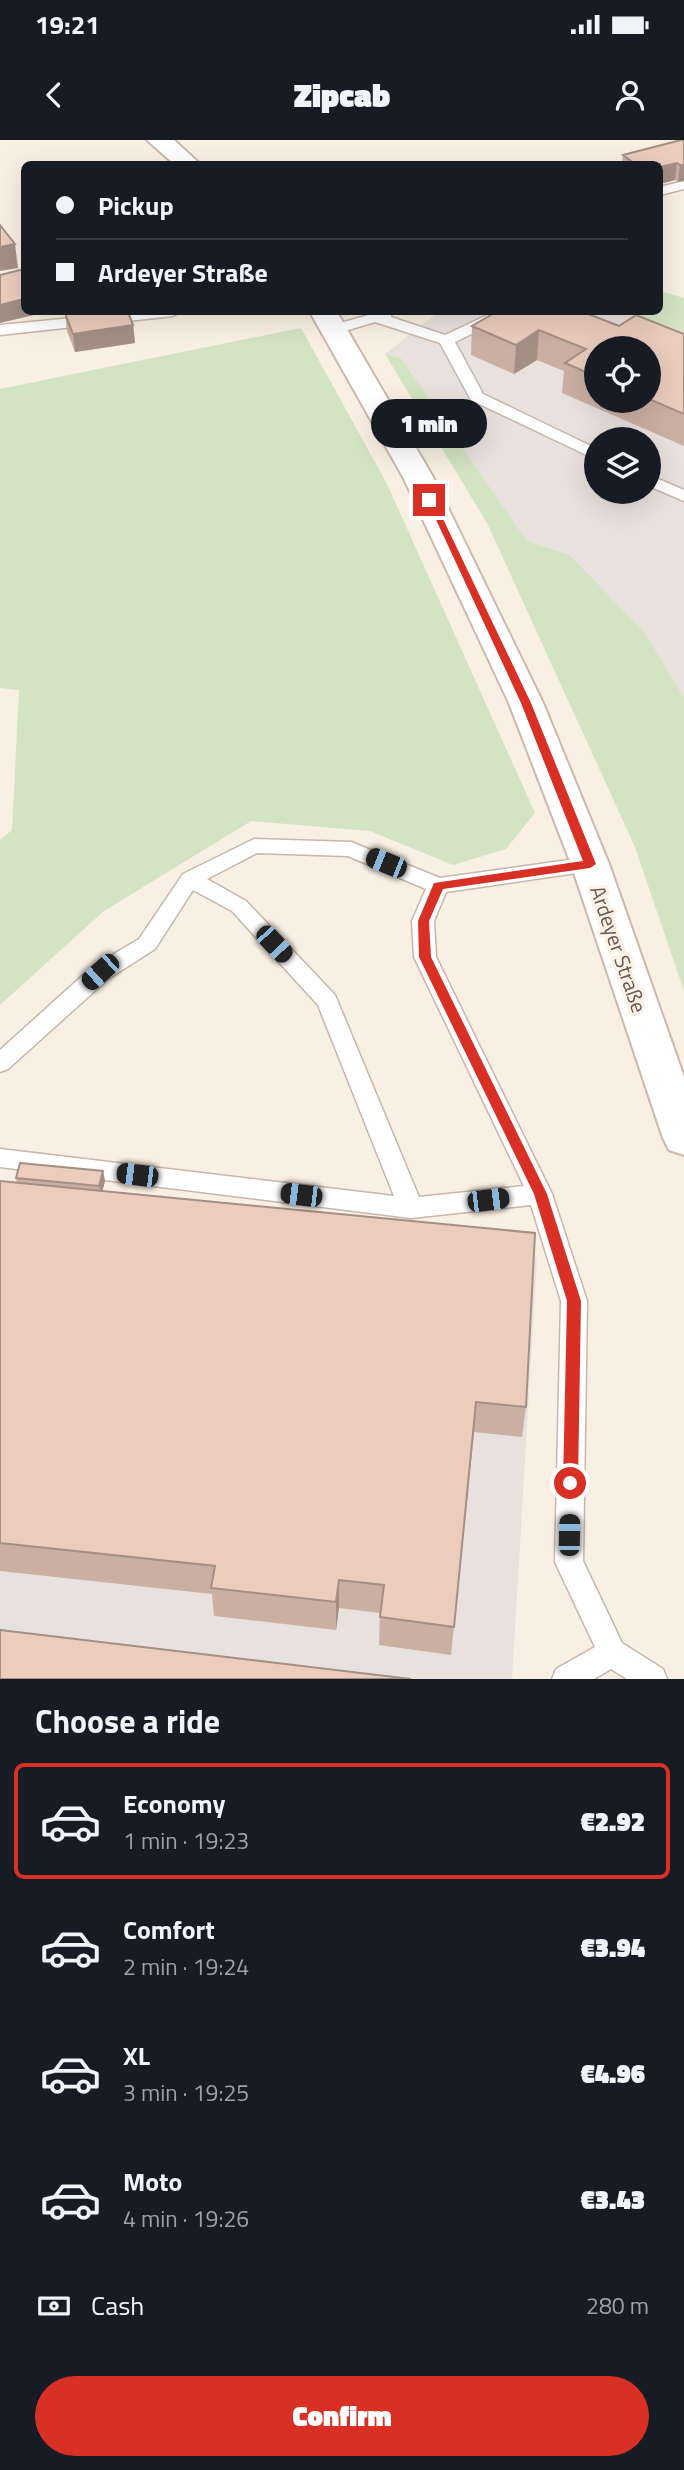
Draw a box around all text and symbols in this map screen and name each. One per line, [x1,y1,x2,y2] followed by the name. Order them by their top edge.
[35,5,100,44] text: 19:21
[294,71,390,119] text: Zipcab
[35,76,73,114] icon: back
[611,76,649,114] icon: person
[98,186,174,225] text: Pickup
[98,253,268,292] text: Ardeyer Straße
[584,336,661,504] map controls
[584,336,661,413] button: locate
[371,398,487,448] callout: 1 min
[400,406,458,441] text: 1 min
[584,427,661,504] button: layers
[413,484,445,516] route end
[363,845,410,881] car
[582,881,656,1017] street label: Ardeyer Straße
[252,921,297,967] car
[78,950,123,994] car
[115,1162,160,1188] car
[279,1182,324,1208] car
[466,1187,511,1213] car
[554,1467,586,1499] route start
[559,1514,580,1556] car
[35,1697,220,1745] text: Choose a ride
[123,1784,225,1823] text: Economy
[39,1790,102,1853] icon: car
[580,1802,645,1841] text: €2.92
[123,1823,249,1858] text: 1 min · 19:23
[123,1910,215,1949] text: Comfort
[39,1916,102,1979] icon: car
[580,1928,645,1967] text: €3.94
[123,1949,249,1984] text: 2 min · 19:24
[123,2036,150,2075] text: XL
[39,2042,102,2105] icon: car
[580,2054,645,2093] text: €4.96
[123,2075,249,2110] text: 3 min · 19:25
[123,2162,182,2201] text: Moto
[39,2168,102,2231] icon: car
[580,2180,645,2219] text: €3.43
[123,2201,249,2236] text: 4 min · 19:26
[91,2286,144,2325] text: Cash
[35,2287,73,2325] icon: cash
[586,2288,649,2323] text: 280 m
[35,2376,649,2456] button: Confirm

